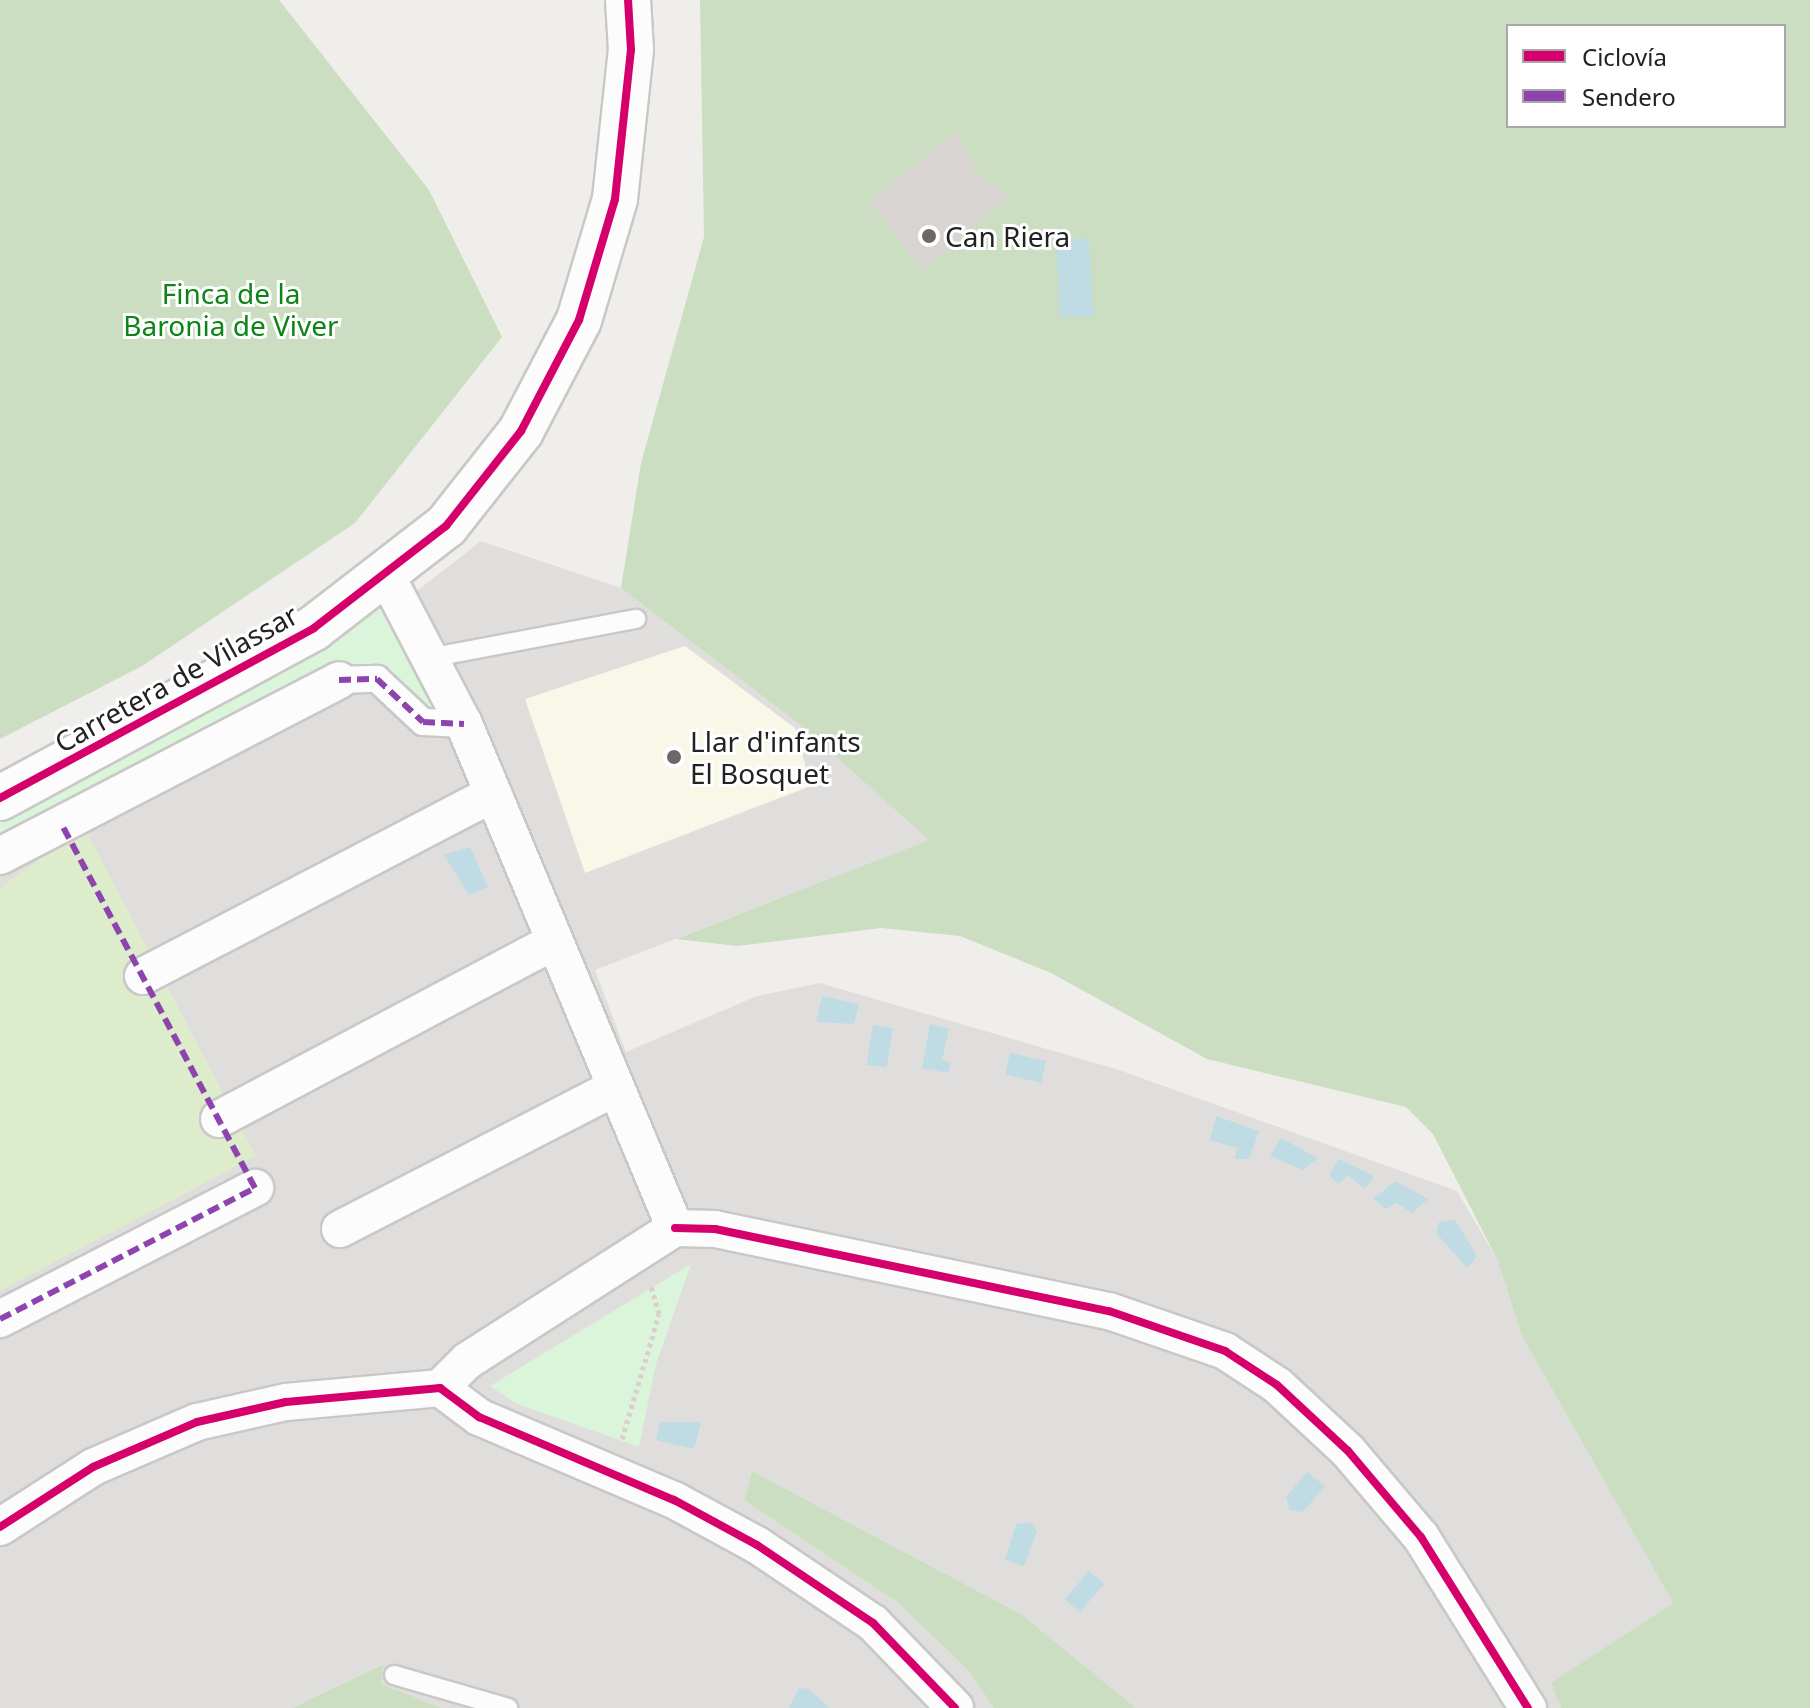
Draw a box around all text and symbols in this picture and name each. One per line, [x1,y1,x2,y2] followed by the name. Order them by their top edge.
[1506,24,1786,128] legend
[1582,40,1667,73] text: Ciclovía
[1582,80,1676,113] text: Sendero
[945,219,1070,253] place label: Can Riera
[920,227,938,245] marker: Can Riera
[123,276,339,342] park label: Finca de la Baronia de Viver
[48,597,304,759] street label: Carretera de Vilassar
[690,724,861,790] place label: Llar d'infants El Bosquet
[665,748,683,766] marker: Llar d'infants El Bosquet

